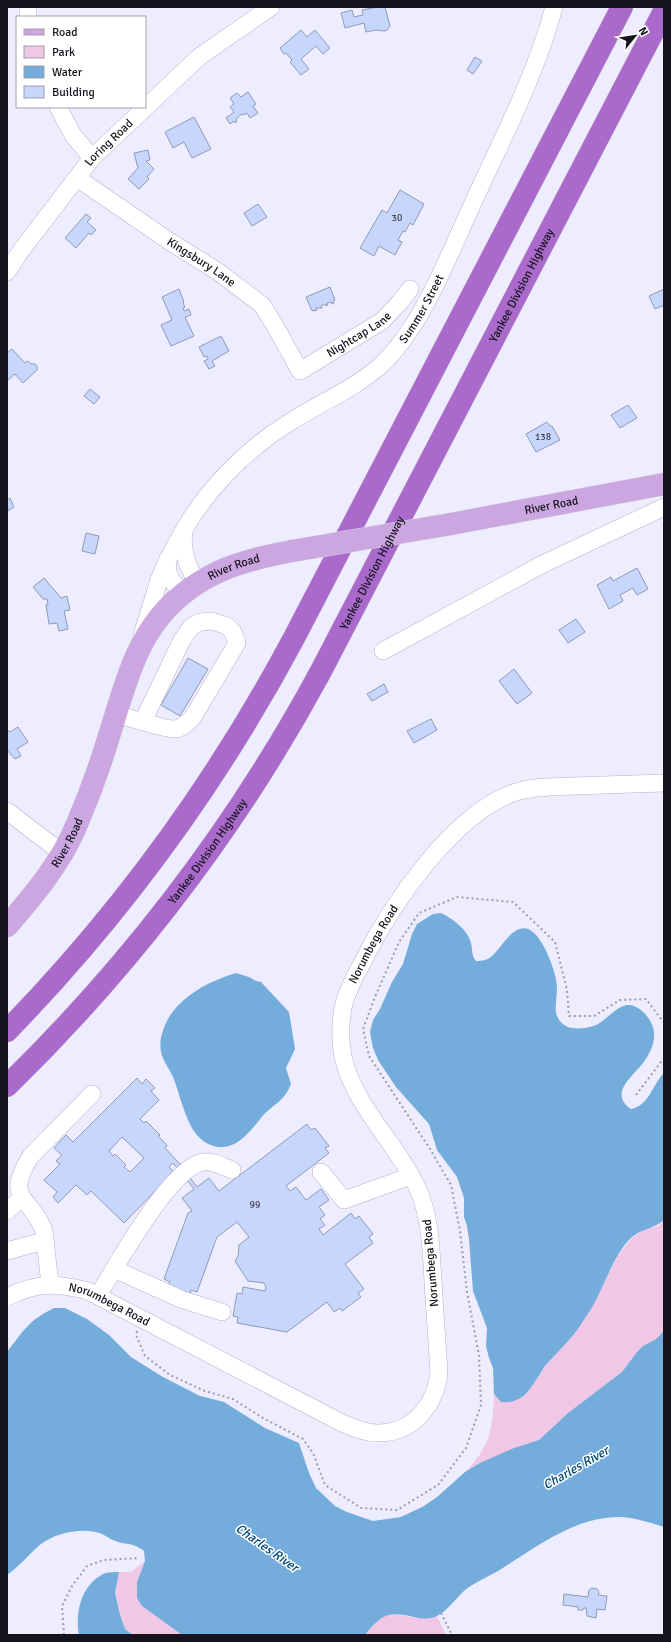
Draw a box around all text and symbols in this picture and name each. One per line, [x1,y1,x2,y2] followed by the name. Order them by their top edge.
[16,16,146,108] legend
[615,16,655,56] north arrow
[52,25,78,40] text: Road
[636,25,651,38] text: N
[52,45,75,60] text: Park
[52,65,83,80] text: Water
[52,85,95,100] text: Building
[81,116,136,169] street label: Loring Road
[392,212,402,224] house number: 30
[486,226,557,345] street label: Yankee Division Highway
[164,234,239,290] street label: Kingsbury Lane
[396,272,447,346] street label: Summer Street
[324,308,395,361] street label: Nightcap Lane
[535,431,551,443] house number: 138
[523,493,579,518] street label: River Road
[336,513,408,632] street label: Yankee Division Highway
[205,551,261,584] street label: River Road
[165,795,250,907] street label: Yankee Division Highway
[48,816,86,871] street label: River Road
[345,902,401,986] street label: Norumbega Road
[250,1199,260,1211] house number: 99
[420,1218,442,1308] street label: Norumbega Road
[67,1280,152,1329] street label: Norumbega Road
[540,1442,614,1493] water label: Charles River
[232,1520,303,1577] water label: Charles River

